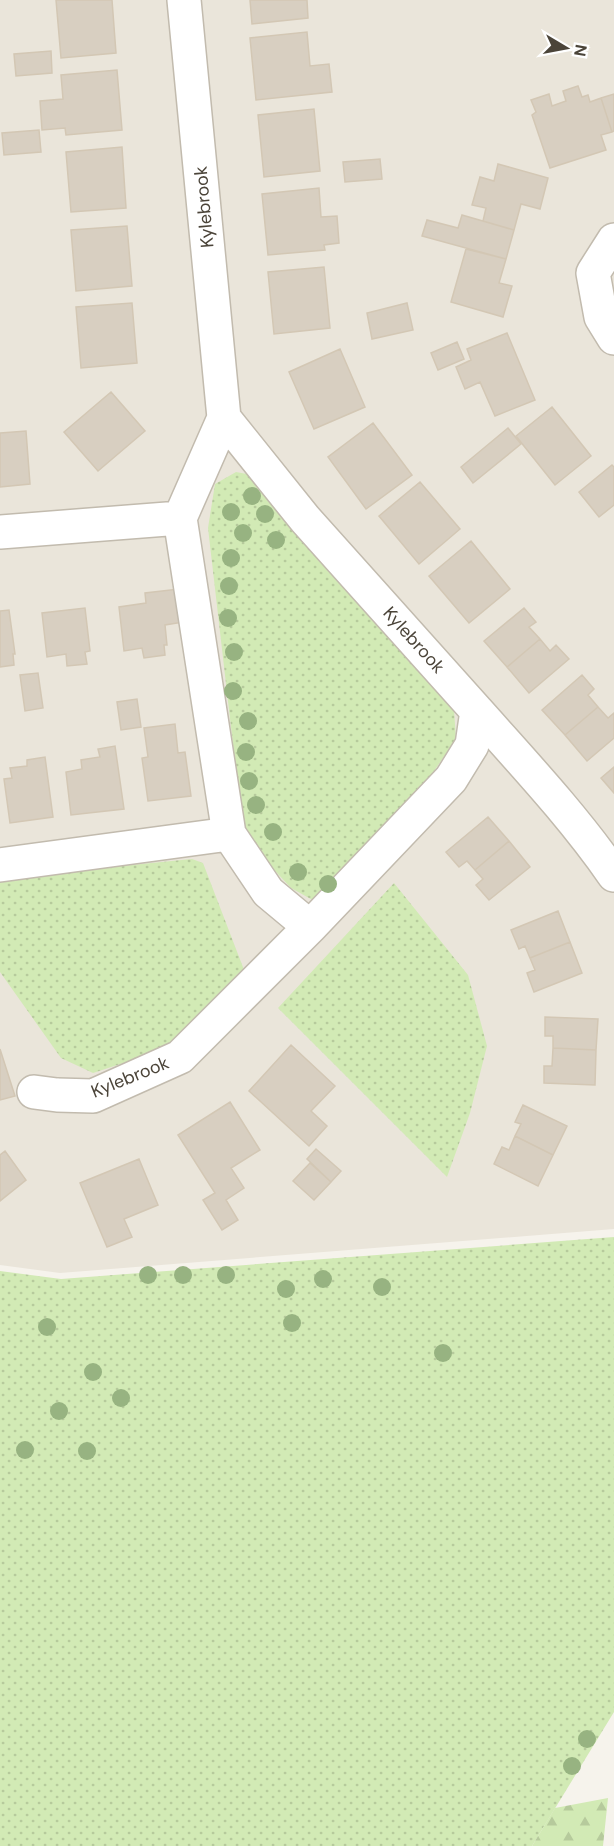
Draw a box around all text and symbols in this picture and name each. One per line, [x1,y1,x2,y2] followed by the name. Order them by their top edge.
[536,18,596,78] north arrow
[569,43,592,58] text: N
[188,165,220,249] street label: Kylebrook
[378,602,450,678] street label: Kylebrook
[88,1051,172,1103] street label: Kylebrook

